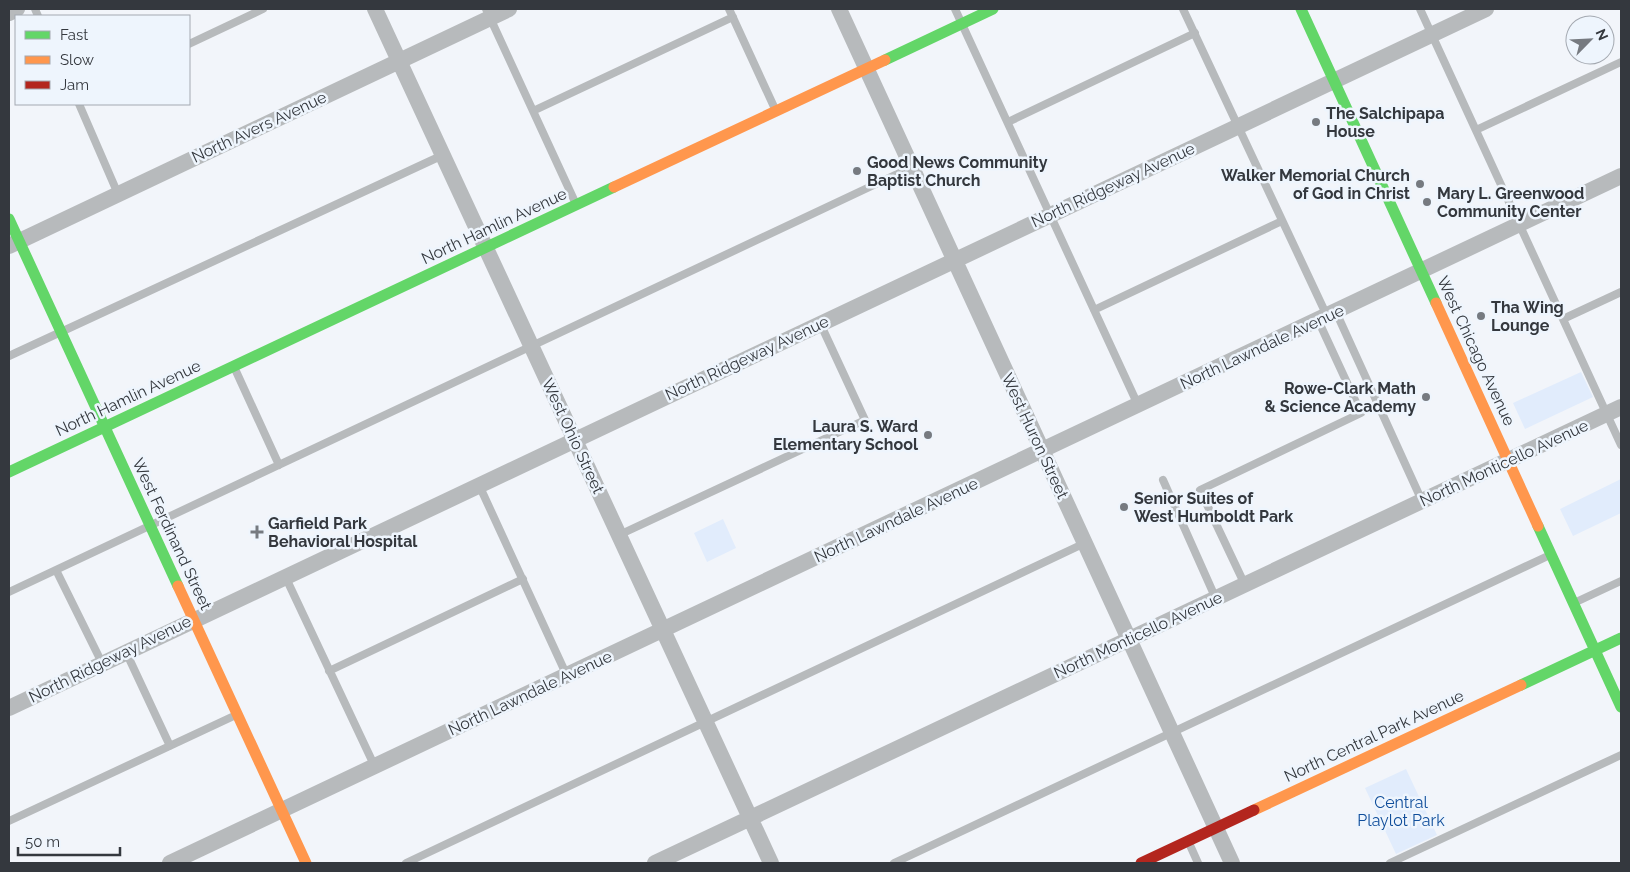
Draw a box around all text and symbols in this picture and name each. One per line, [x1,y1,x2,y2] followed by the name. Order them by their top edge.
[15,15,190,105] legend
[1565,15,1615,65] north arrow
[60,26,88,44] text: Fast
[1592,27,1611,43] text: N
[60,51,94,69] text: Slow
[60,76,89,94] text: Jam
[189,87,329,167] street label: North Avers Avenue
[1326,104,1444,141] place label: The Salchipapa House
[1310,116,1322,128] marker: The Salchipapa House
[1028,139,1198,231] street label: North Ridgeway Avenue
[867,153,1048,190] place label: Good News Community Baptist Church
[851,165,863,177] marker: Good News Community Baptist Church
[1221,166,1410,203] place label: Walker Memorial Church of God in Christ
[1414,178,1426,190] marker: Walker Memorial Church of God in Christ
[418,184,570,268] street label: North Hamlin Avenue
[1437,184,1584,221] place label: Mary L. Greenwood Community Center
[1421,196,1433,208] marker: Mary L. Greenwood Community Center
[1433,273,1519,429] street label: West Chicago Avenue
[1491,298,1564,335] place label: Tha Wing Lounge
[1177,301,1347,393] street label: North Lawndale Avenue
[1475,310,1487,322] marker: Tha Wing Lounge
[662,312,832,404] street label: North Ridgeway Avenue
[52,356,204,440] street label: North Hamlin Avenue
[998,370,1073,502] street label: West Huron Street
[538,375,608,497] street label: West Ohio Street
[1265,379,1416,416] place label: Rowe-Clark Math & Science Academy
[1420,391,1432,403] marker: Rowe-Clark Math & Science Academy
[1417,416,1591,510] street label: North Monticello Avenue
[773,417,919,454] place label: Laura S. Ward Elementary School
[922,429,934,441] marker: Laura S. Ward Elementary School
[128,455,216,613] street label: West Ferdinand Street
[811,474,981,566] street label: North Lawndale Avenue
[1134,489,1293,526] place label: Senior Suites of West Humboldt Park
[1118,501,1130,513] marker: Senior Suites of West Humboldt Park
[268,514,418,551] place label: Garfield Park Behavioral Hospital
[250,525,264,539] marker: Garfield Park Behavioral Hospital
[1051,588,1225,682] street label: North Monticello Avenue
[26,611,194,707] street label: North Ridgeway Avenue
[445,647,615,739] street label: North Lawndale Avenue
[1281,686,1467,786] street label: North Central Park Avenue
[1357,793,1445,830] park label: Central Playlot Park
[18,824,120,856] scale bar
[25,833,60,851] text: 50 m

